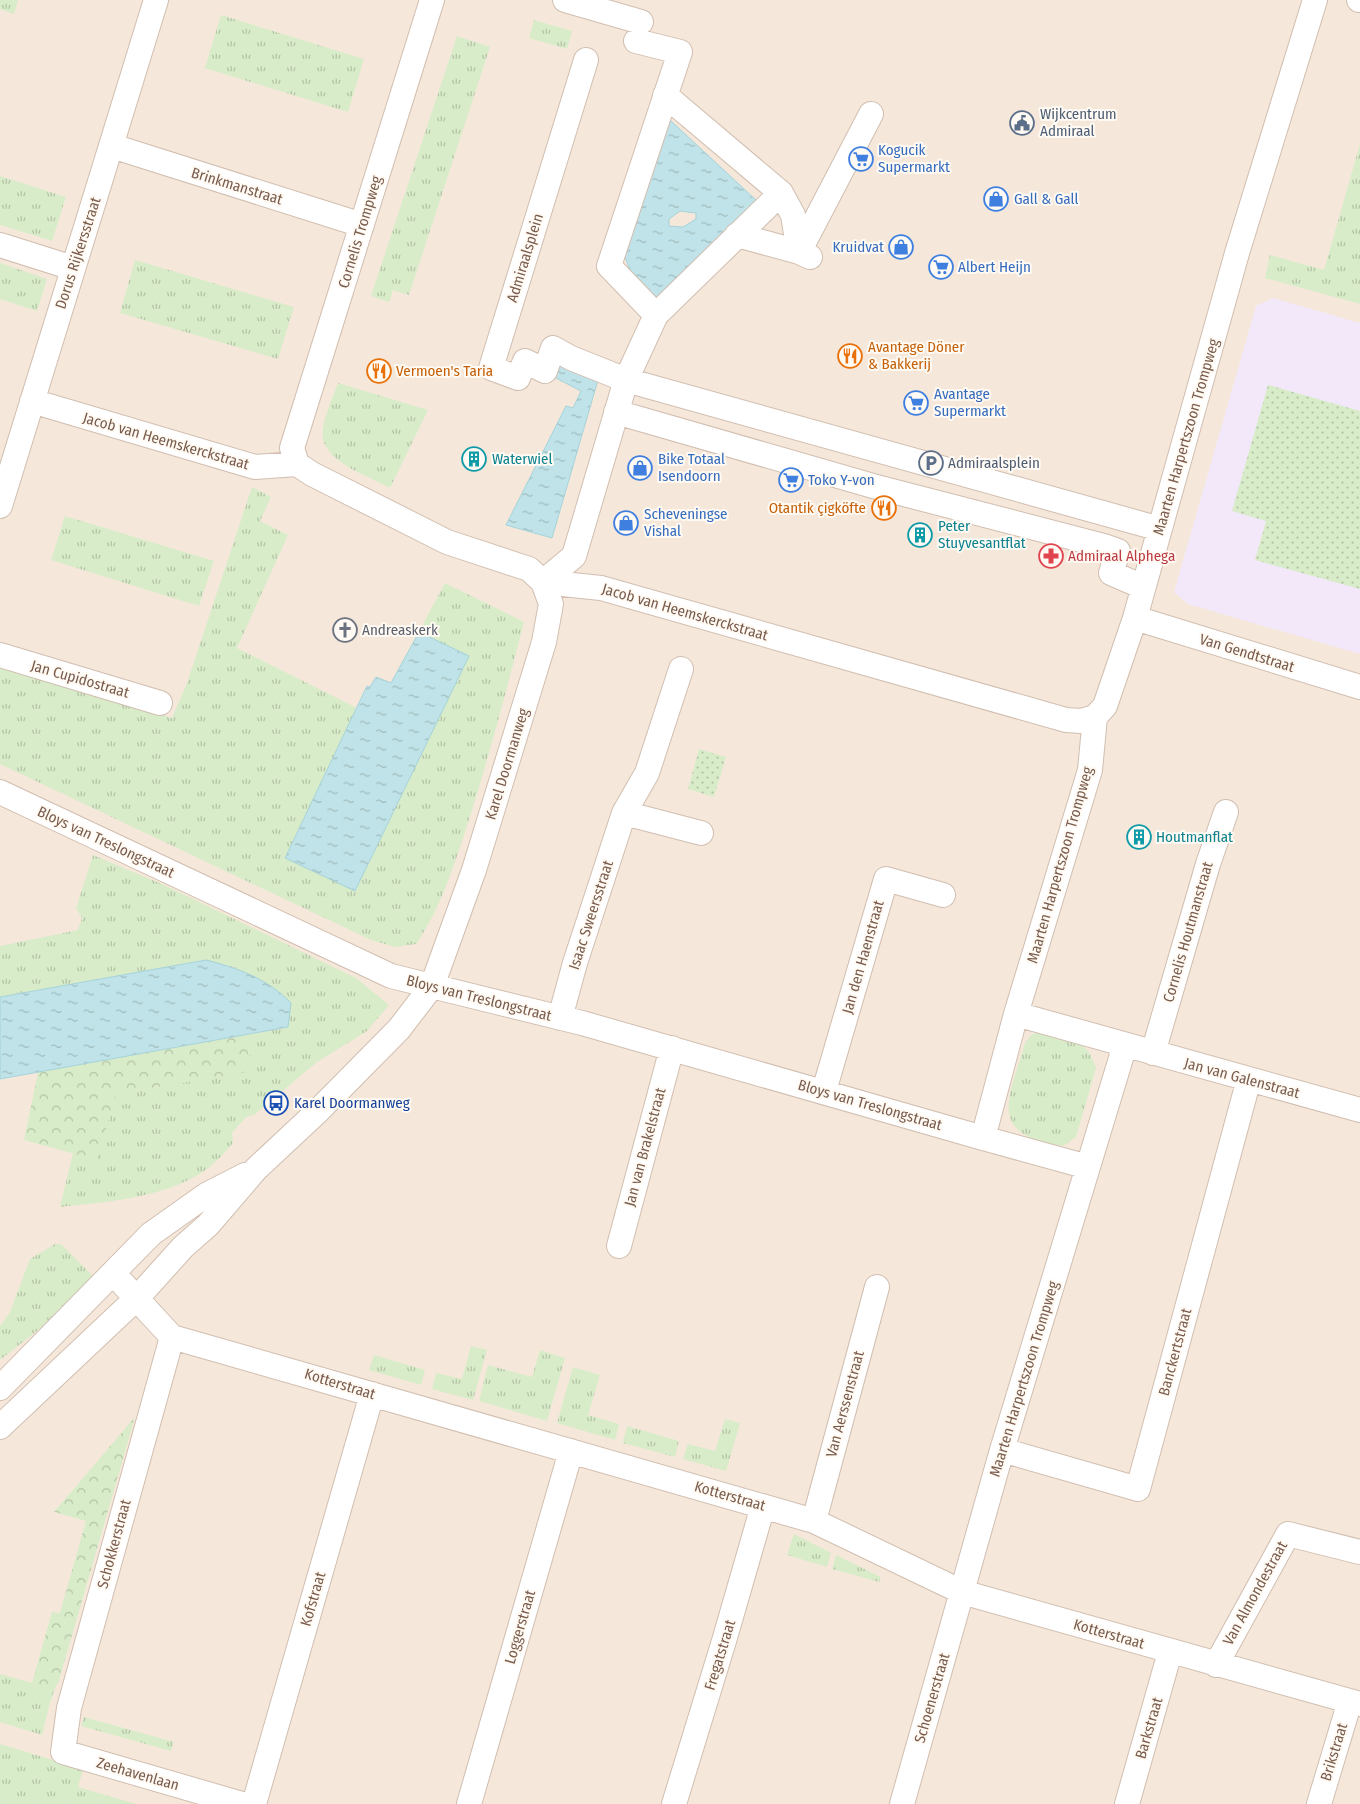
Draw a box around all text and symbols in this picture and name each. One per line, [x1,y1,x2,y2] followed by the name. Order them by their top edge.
[1040,105,1117,140] place label: Wijkcentrum Admiraal
[1009,110,1035,136] public building icon: Wijkcentrum Admiraal
[878,141,950,176] place label: Kogucik Supermarkt
[848,146,874,172] supermarket icon: Kogucik Supermarkt
[189,164,285,208] street label: Brinkmanstraat
[334,174,386,290] street label: Cornelis Trompweg
[983,186,1009,212] shop icon: Gall & Gall
[1014,190,1078,208] place label: Gall & Gall
[51,195,105,311] street label: Dorus Rijkersstraat
[503,211,547,305] street label: Admiraalsplein
[888,234,914,260] shop icon: Kruidvat
[832,238,884,256] place label: Kruidvat
[928,254,954,280] supermarket icon: Albert Heijn
[958,258,1031,276] place label: Albert Heijn
[1149,337,1223,537] street label: Maarten Harpertszoon Trompweg
[868,338,965,373] place label: Avantage Döner & Bakkerij
[837,343,863,369] restaurant icon: Avantage Döner & Bakkerij
[366,358,392,384] restaurant icon: Vermoen's Taria
[396,362,493,380] place label: Vermoen's Taria
[934,385,1006,420] place label: Avantage Supermarkt
[903,390,929,416] supermarket icon: Avantage Supermarkt
[81,409,251,473] street label: Jacob van Heemskerckstraat
[461,446,487,472] building icon: Waterwiel
[492,450,552,468] place label: Waterwiel
[658,450,725,485] place label: Bike Totaal Isendoorn
[918,450,944,476] parking icon: Admiraalsplein
[948,454,1040,472] place label: Admiraalsplein
[627,455,653,481] shop icon: Bike Totaal Isendoorn
[778,467,804,493] supermarket icon: Toko Y-von
[808,471,875,489] place label: Toko Y-von
[871,495,897,521] restaurant icon: Otantik çigköfte
[769,499,866,517] place label: Otantik çigköfte
[644,505,728,540] place label: Scheveningse Vishal
[613,510,639,536] shop icon: Scheveningse Vishal
[938,517,1026,552] place label: Peter Stuyvesantflat
[907,522,933,548] building icon: Peter Stuyvesantflat
[1038,543,1064,569] pharmacy icon: Admiraal Alphega
[1068,547,1175,565] place label: Admiraal Alphega
[600,580,770,644] street label: Jacob van Heemskerckstraat
[332,617,358,643] church icon: Andreaskerk
[362,621,438,639] place label: Andreaskerk
[1197,630,1297,676] street label: Van Gendtstraat
[29,656,131,702] street label: Jan Cupidostraat
[481,706,533,822] street label: Karel Doormanweg
[1023,765,1097,965] street label: Maarten Harpertszoon Trompweg
[35,802,177,882] street label: Bloys van Treslongstraat
[1126,824,1152,850] building icon: Houtmanflat
[1156,828,1233,846] place label: Houtmanflat
[565,858,617,972] street label: Isaac Sweersstraat
[1159,859,1217,1004] street label: Cornelis Houtmanstraat
[838,898,888,1016] street label: Jan den Haenstraat
[405,971,554,1025] street label: Bloys van Treslongstraat
[1182,1054,1302,1102] street label: Jan van Galenstraat
[796,1076,944,1134] street label: Bloys van Treslongstraat
[620,1086,670,1208] street label: Jan van Brakelstraat
[263,1090,289,1116] bus stop icon: Karel Doormanweg
[294,1094,410,1112] place label: Karel Doormanweg
[986,1279,1062,1479] street label: Maarten Harpertszoon Trompweg
[1155,1306,1195,1398] street label: Banckertstraat
[822,1349,868,1459] street label: Van Aerssenstraat
[302,1365,378,1403] street label: Kotterstraat
[692,1477,768,1515] street label: Kotterstraat
[93,1497,135,1591] street label: Schokkerstraat
[1219,1538,1291,1648] street label: Van Almondestraat
[297,1570,329,1628] street label: Kofstraat
[501,1588,539,1666] street label: Loggerstraat
[1071,1615,1147,1653] street label: Kotterstraat
[701,1617,739,1692] street label: Fregatstraat
[911,1651,953,1745] street label: Schoenerstraat
[1132,1695,1166,1761] street label: Barkstraat
[1317,1721,1351,1783] street label: Brikstraat
[95,1754,181,1794] street label: Zeehavenlaan

